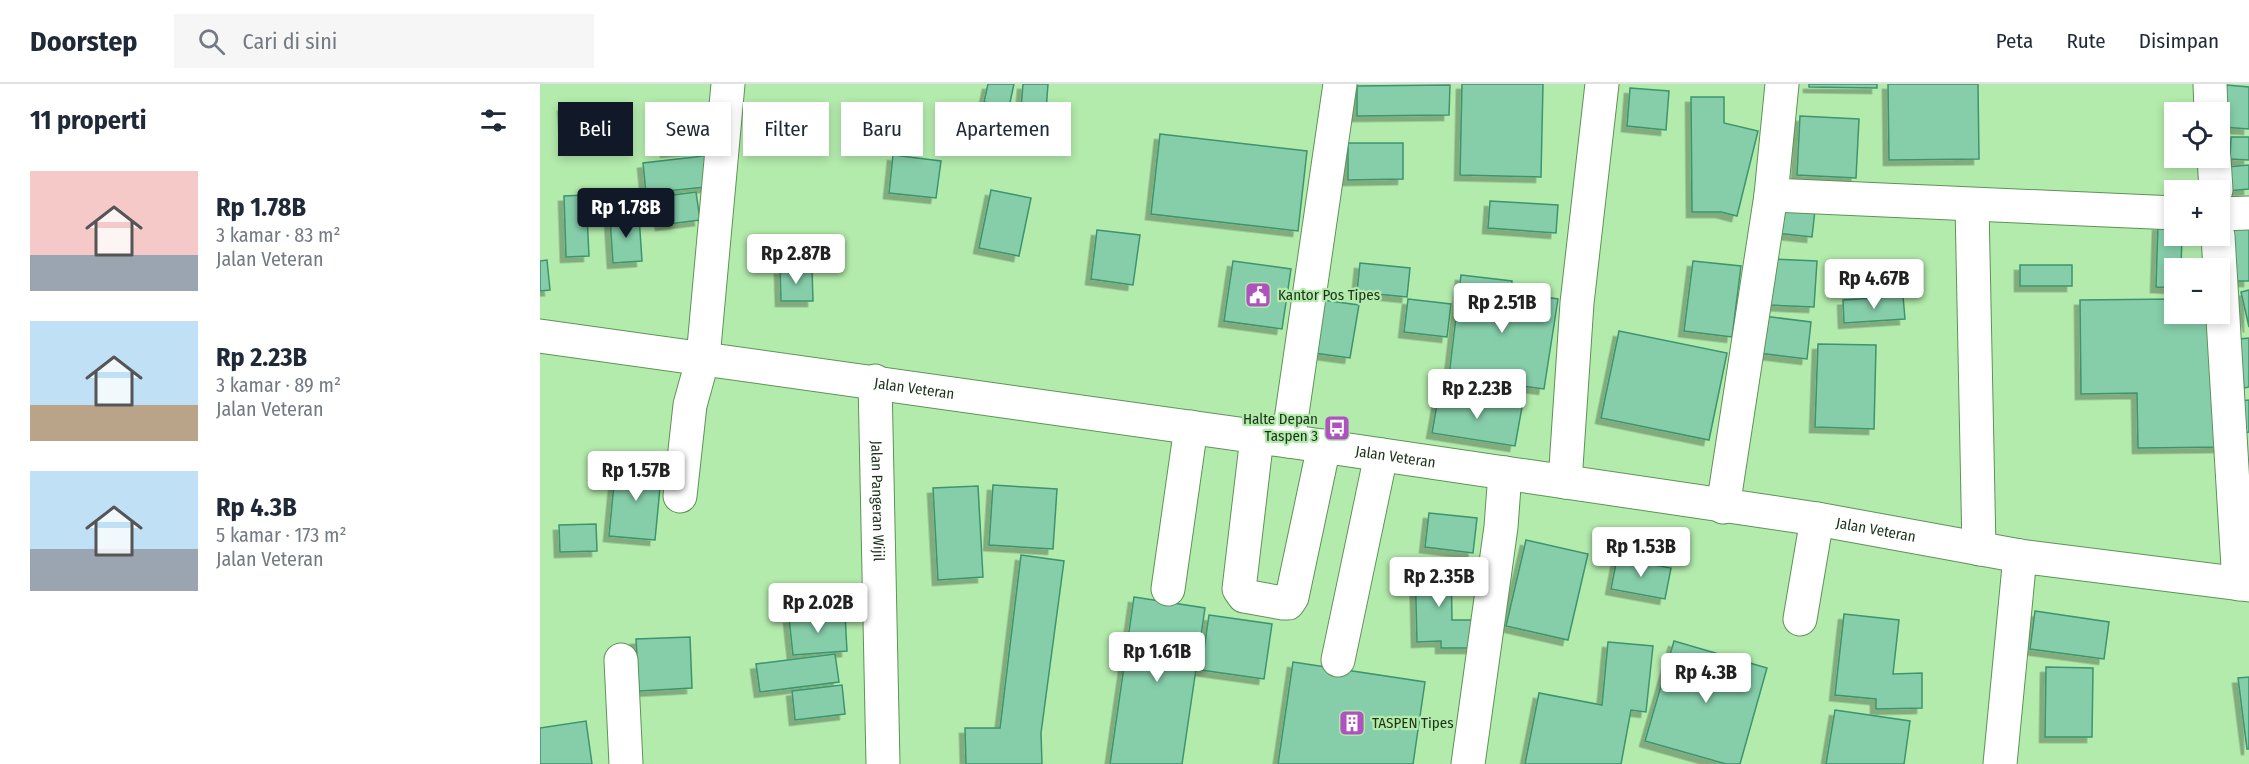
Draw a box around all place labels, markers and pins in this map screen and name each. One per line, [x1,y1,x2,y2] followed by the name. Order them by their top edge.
[564,188,688,239] pin: Rp 1.78B
[734,234,858,285] pin: Rp 2.87B
[1812,259,1936,310] pin: Rp 4.67B
[1243,280,1273,310] public building icon: Kantor Pos Tipes
[1440,283,1564,334] pin: Rp 2.51B
[1278,286,1380,304] place label: Kantor Pos Tipes
[1415,369,1539,420] pin: Rp 2.23B
[1243,410,1318,445] place label: Halte Depan Taspen 3
[1322,413,1352,443] bus stop icon: Halte Depan Taspen 3
[574,451,698,502] pin: Rp 1.57B
[1579,527,1703,578] pin: Rp 1.53B
[1377,557,1501,608] pin: Rp 2.35B
[756,583,880,634] pin: Rp 2.02B
[1095,632,1219,683] pin: Rp 1.61B
[1651,653,1761,704] pin: Rp 4.3B
[1337,708,1367,738] building icon: TASPEN Tipes
[1372,714,1454,732] place label: TASPEN Tipes

